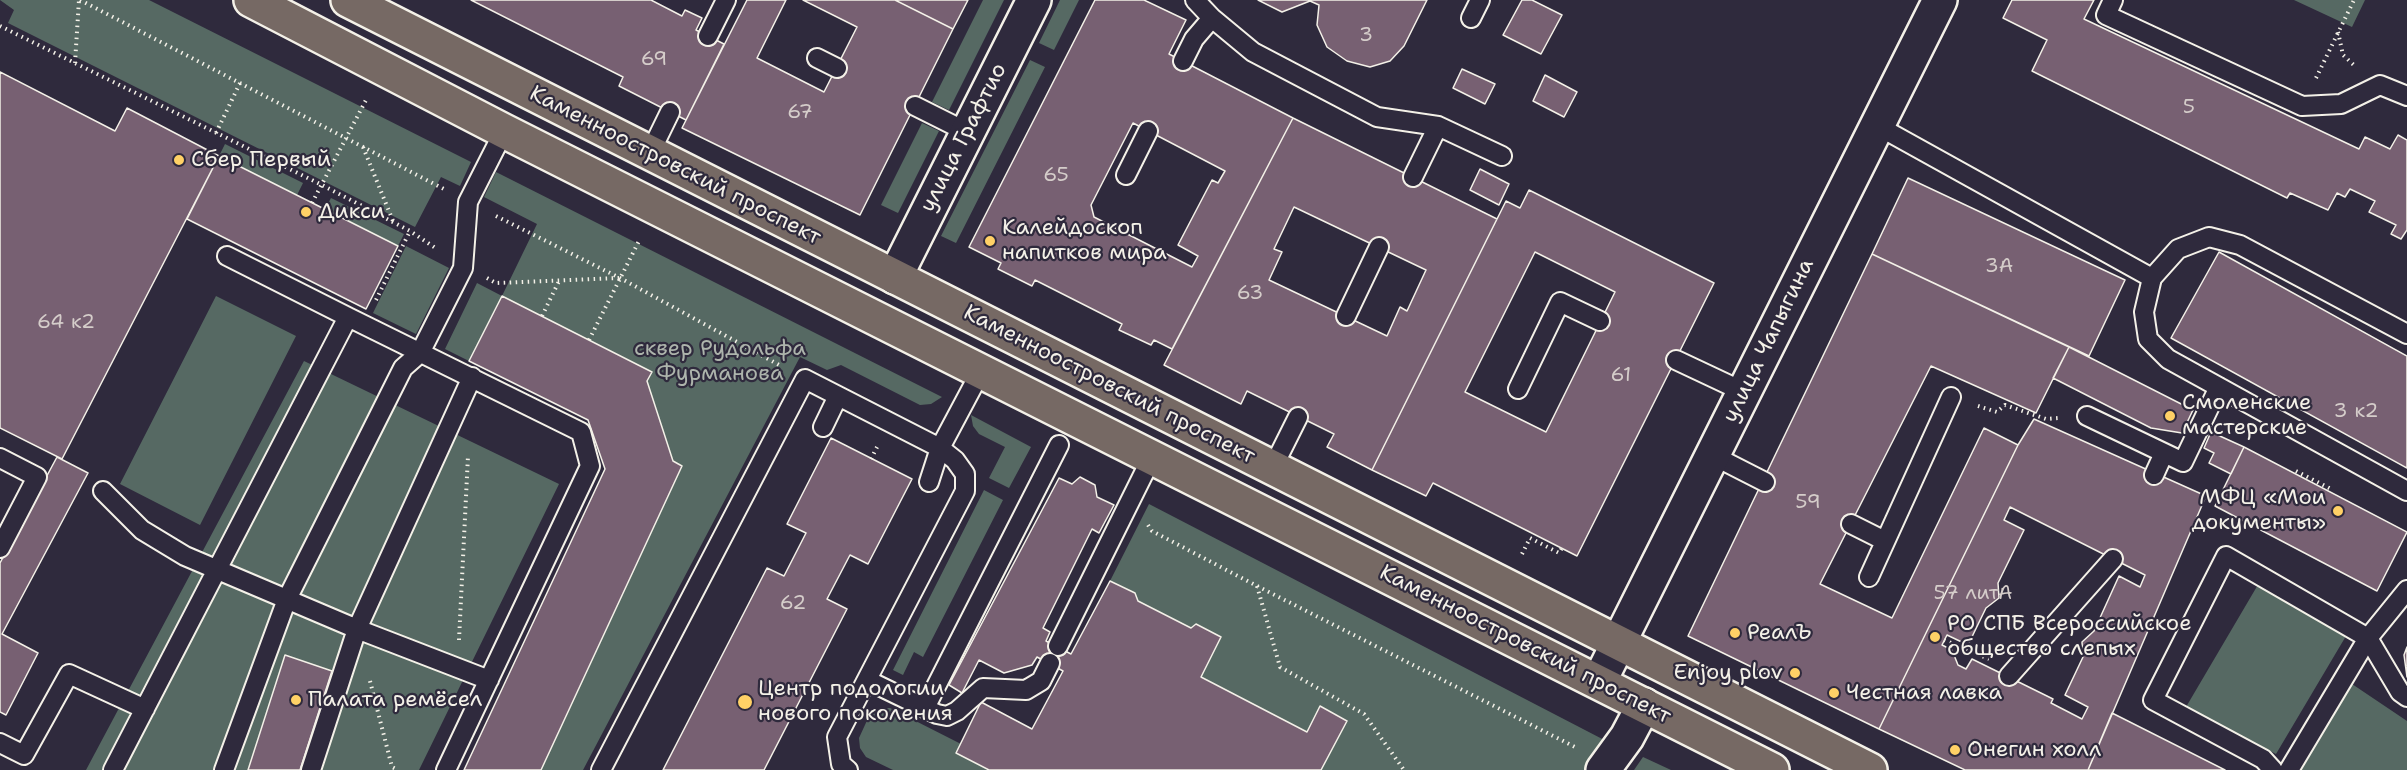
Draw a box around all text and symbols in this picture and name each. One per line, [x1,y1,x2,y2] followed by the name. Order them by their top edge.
[1359,24,1373,48] house number: 3
[641,48,667,72] house number: 69
[915,59,1013,217] street label: улица Графтио
[525,81,825,251] street label: Каменноостровский проспект
[2183,96,2195,120] house number: 5
[787,101,813,125] house number: 67
[191,147,331,173] place label: Сбер Первый
[172,153,186,167] marker: Сбер Первый
[1043,164,1069,188] house number: 65
[318,199,385,225] place label: Дикси
[299,205,313,219] marker: Дикси
[1002,215,1167,266] place label: Калейдоскоп напитков мира
[983,234,997,248] marker: Калейдоскоп напитков мира
[1718,255,1820,427] street label: улица Чапыгина
[1985,255,2013,279] house number: 3А
[1237,282,1263,306] house number: 63
[959,300,1259,470] street label: Каменноостровский проспект
[37,311,95,335] house number: 64 к2
[634,336,806,388] park label: сквер Рудольфа Фурманова
[1611,364,1631,388] house number: 61
[2182,390,2312,442] place label: Смоленские мастерские
[2334,400,2378,424] house number: 3 к2
[2163,409,2177,423] marker: Смоленские мастерские
[2192,485,2326,536] place label: МФЦ «Мои документы»
[1795,491,1821,515] house number: 59
[2331,504,2345,518] marker: МФЦ «Мои документы»
[1375,560,1675,730] street label: Каменноостровский проспект
[1933,582,2013,606] house number: 57 литА
[780,592,806,616] house number: 62
[1947,611,2192,662] place label: РО СПБ Всероссийское общество слепых
[1747,620,1812,646] place label: РеалЪ
[1728,626,1742,640] marker: РеалЪ
[1928,630,1942,644] marker: РО СПБ Всероссийское общество слепых
[1674,660,1783,686] place label: Enjoy plov
[1788,666,1802,680] marker: Enjoy plov
[758,676,953,728] place label: Центр подологии нового поколения
[1846,680,2002,706] place label: Честная лавка
[1827,686,1841,700] marker: Честная лавка
[308,687,482,713] place label: Палата ремёсел
[289,693,303,707] marker: Палата ремёсел
[736,693,754,711] marker: Центр подологии нового поколения
[1967,737,2101,763] place label: Онегин холл
[1948,743,1962,757] marker: Онегин холл

